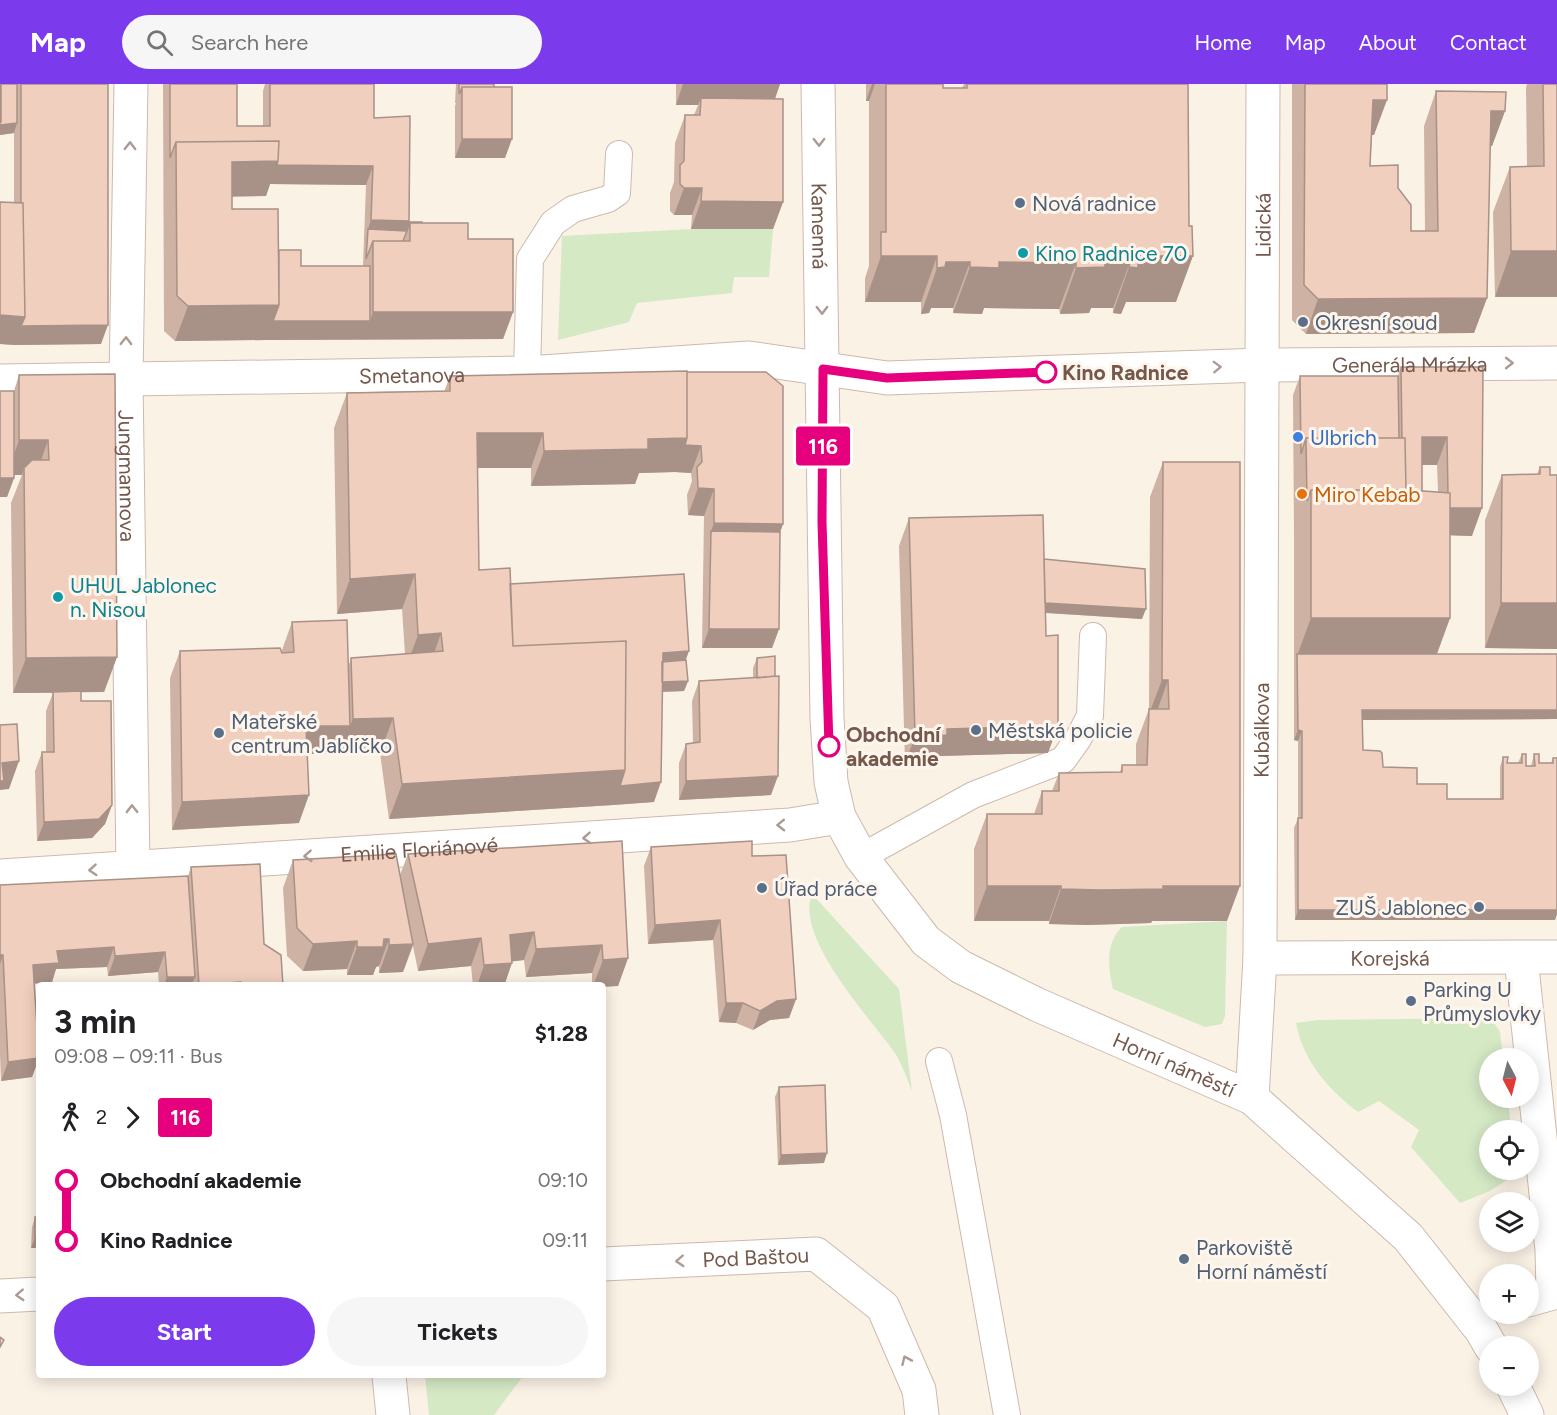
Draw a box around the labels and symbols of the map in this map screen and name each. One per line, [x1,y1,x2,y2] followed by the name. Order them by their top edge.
[813,138,825,147] one-way arrow
[124,141,136,150] one-way arrow
[807,182,833,270] street label: Kamenná
[1032,191,1156,216] place label: Nová radnice
[1250,193,1275,258] street label: Lidická
[1013,196,1027,210] marker: Nová radnice
[1035,241,1187,266] place label: Kino Radnice 70
[1016,246,1030,260] marker: Kino Radnice 70
[816,305,828,314] one-way arrow
[1315,310,1438,335] place label: Okresní soud
[1296,315,1310,329] marker: Okresní soud
[120,336,133,345] one-way arrow
[1332,351,1488,377] street label: Generála Mrázka
[1505,357,1514,369] one-way arrow
[1062,360,1189,385] place label: Kino Radnice
[1212,360,1221,373] one-way arrow
[359,361,465,388] street label: Smetanova
[1035,361,1057,383] marker: Kino Radnice
[114,410,141,542] street label: Jungmannova
[1310,425,1377,450] place label: Ulbrich
[788,426,858,466] line badge: 116
[1291,430,1305,444] marker: Ulbrich
[1314,482,1421,507] place label: Miro Kebab
[1295,487,1309,501] marker: Miro Kebab
[70,573,217,622] place label: UHUL Jablonec n. Nisou
[51,590,65,604] marker: UHUL Jablonec n. Nisou
[1248,682,1273,778] street label: Kubálkova
[231,709,392,758] place label: Mateřské centrum Jablíčko
[988,718,1132,743] place label: Městská policie
[846,722,942,771] place label: Obchodní akademie
[969,723,983,737] marker: Městská policie
[212,726,226,740] marker: Mateřské centrum Jablíčko
[818,735,840,757] marker: Obchodní akademie
[126,804,138,813] one-way arrow
[777,818,786,831] one-way arrow
[339,831,499,867] street label: Emilie Floriánové
[582,831,591,844] one-way arrow
[304,849,313,862] one-way arrow
[88,863,97,876] one-way arrow
[774,876,877,901] place label: Úřad práce
[755,881,769,895] marker: Úřad práce
[1335,895,1467,920] place label: ZUŠ Jablonec
[1472,900,1486,914] marker: ZUŠ Jablonec
[1350,945,1430,970] street label: Korejská
[1423,977,1541,1026] place label: Parking U Průmyslovky
[1404,994,1418,1008] marker: Parking U Průmyslovky
[1109,1027,1240,1102] street label: Horní náměstí
[1479,1048,1539,1108] north arrow
[1196,1235,1328,1284] place label: Parkoviště Horní náměstí
[702,1242,810,1272] street label: Pod Baštou
[1177,1252,1191,1266] marker: Parkoviště Horní náměstí
[675,1255,684,1268] one-way arrow
[15,1289,24,1302] one-way arrow
[901,1355,913,1366] one-way arrow

